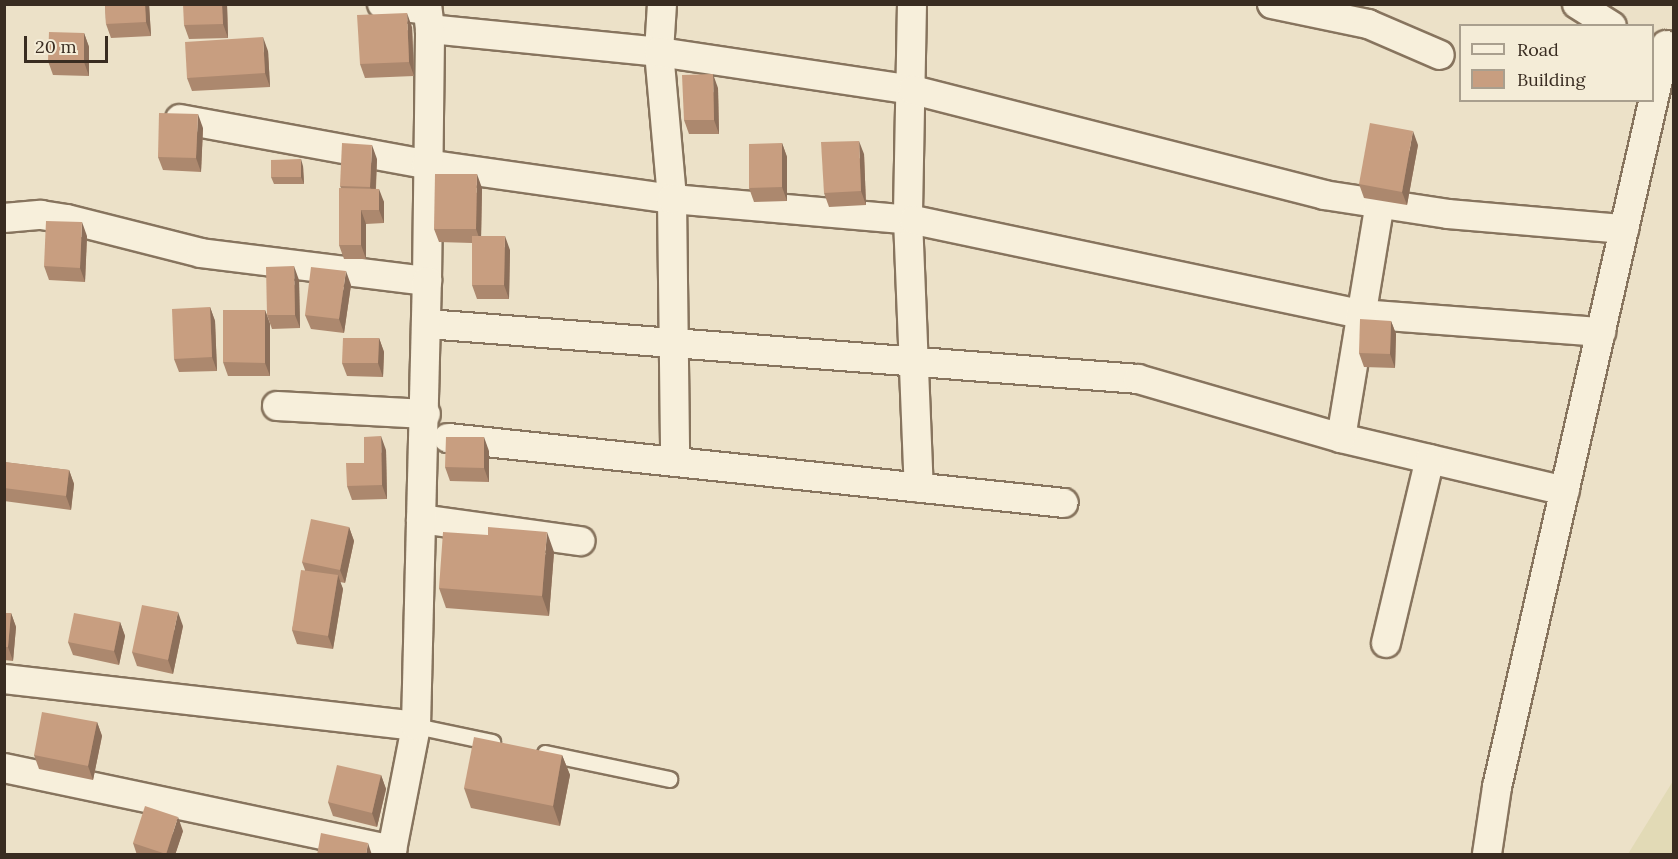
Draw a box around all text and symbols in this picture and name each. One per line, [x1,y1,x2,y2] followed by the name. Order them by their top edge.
[27,24,111,62] scale bar
[1459,24,1654,102] legend
[35,35,77,58] text: 20 m
[1517,38,1559,61] text: Road
[1517,68,1585,91] text: Building

